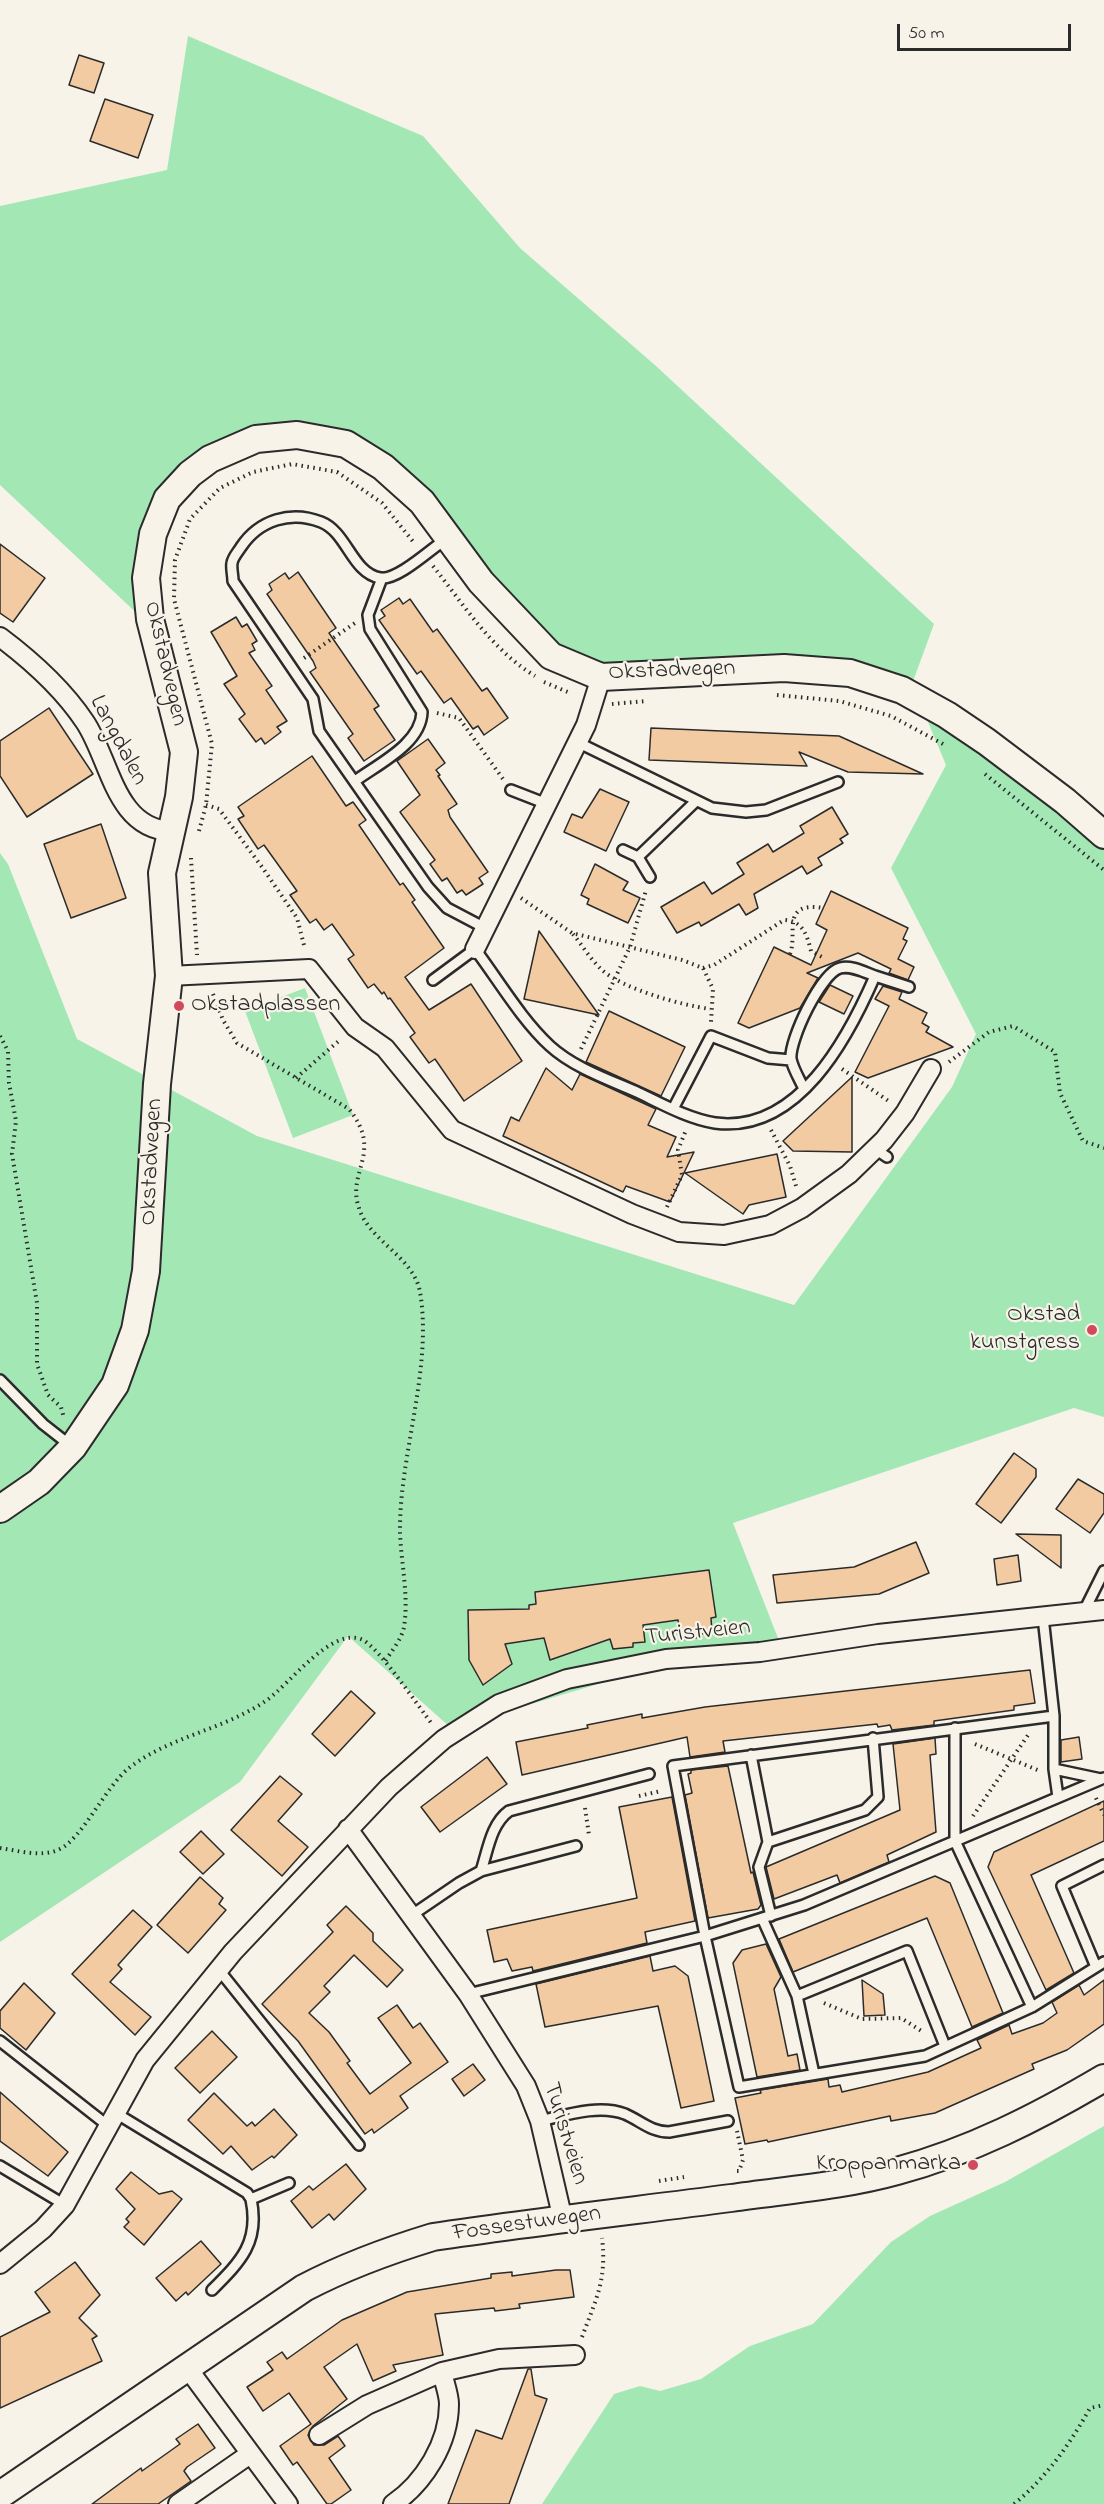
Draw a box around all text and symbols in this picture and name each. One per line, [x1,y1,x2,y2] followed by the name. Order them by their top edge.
[900,12,1074,50] scale bar
[908,21,945,47] text: 50 m
[136,599,192,729] street label: Okstadvegen
[608,655,736,689] street label: Okstadvegen
[81,691,153,791] street label: Langdalen
[191,992,340,1020] place label: Okstadplassen
[172,999,186,1013] marker: Okstadplassen
[135,1098,171,1226] street label: Okstadvegen
[970,1302,1080,1358] place label: Okstad kunstgress
[1085,1323,1099,1337] marker: Okstad kunstgress
[644,1614,752,1654] street label: Turistveien
[535,2079,593,2189] street label: Turistveien
[816,2151,961,2179] place label: Kroppanmarka
[966,2158,980,2172] marker: Kroppanmarka
[451,2200,603,2250] street label: Fossestuvegen

